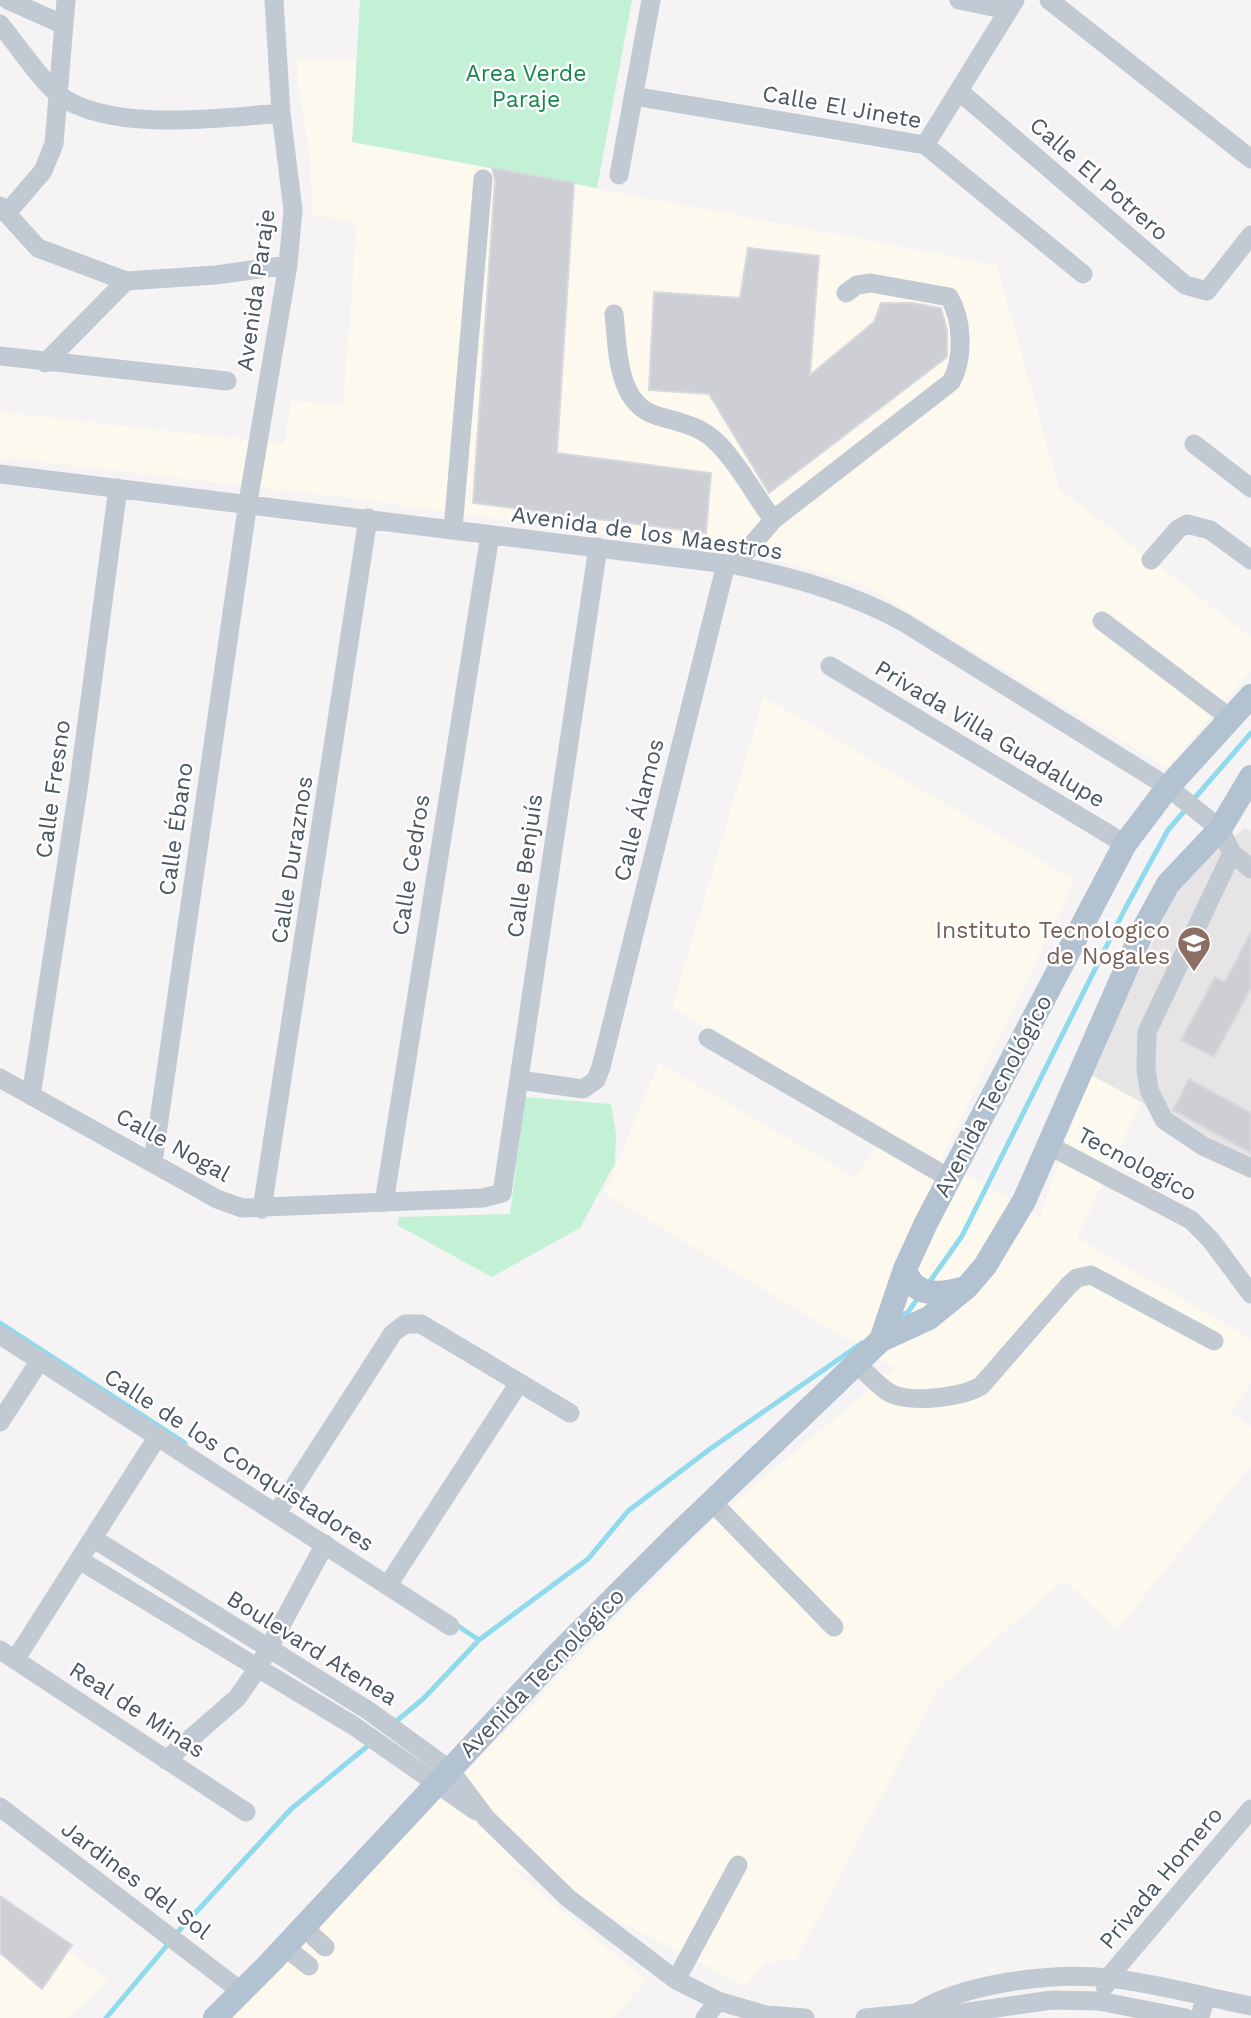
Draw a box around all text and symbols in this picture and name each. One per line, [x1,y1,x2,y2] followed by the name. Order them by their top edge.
[466,60,586,113] park label: Area Verde Paraje
[760,80,924,134] street label: Calle El Jinete
[1024,111,1174,247] street label: Calle El Potrero
[231,207,281,373] street label: Avenida Paraje
[510,501,784,565] street label: Avenida de los Maestros
[870,654,1110,814] street label: Privada Villa Guadalupe
[30,718,76,860] street label: Calle Fresno
[608,736,670,884] street label: Calle Álamos
[153,761,199,897] street label: Calle Ébano
[265,774,319,946] street label: Calle Duraznos
[502,792,548,940] street label: Calle Benjuís
[387,793,435,937] street label: Calle Cedros
[935,917,1170,970] place label: Instituto Tecnologico de Nogales
[1175,924,1213,973] school or university icon: Instituto Tecnologico de Nogales
[928,990,1058,1202] street label: Avenida Tecnológico
[111,1102,235,1188] street label: Calle Nogal
[1073,1121,1201,1207] street label: Tecnologico
[99,1363,379,1557] street label: Calle de los Conquistadores
[454,1582,630,1764] street label: Avenida Tecnológico
[222,1585,402,1711] street label: Boulevard Atenea
[64,1656,210,1764] street label: Real de Minas
[1094,1801,1228,1955] street label: Privada Homero
[56,1815,216,1945] street label: Jardines del Sol

